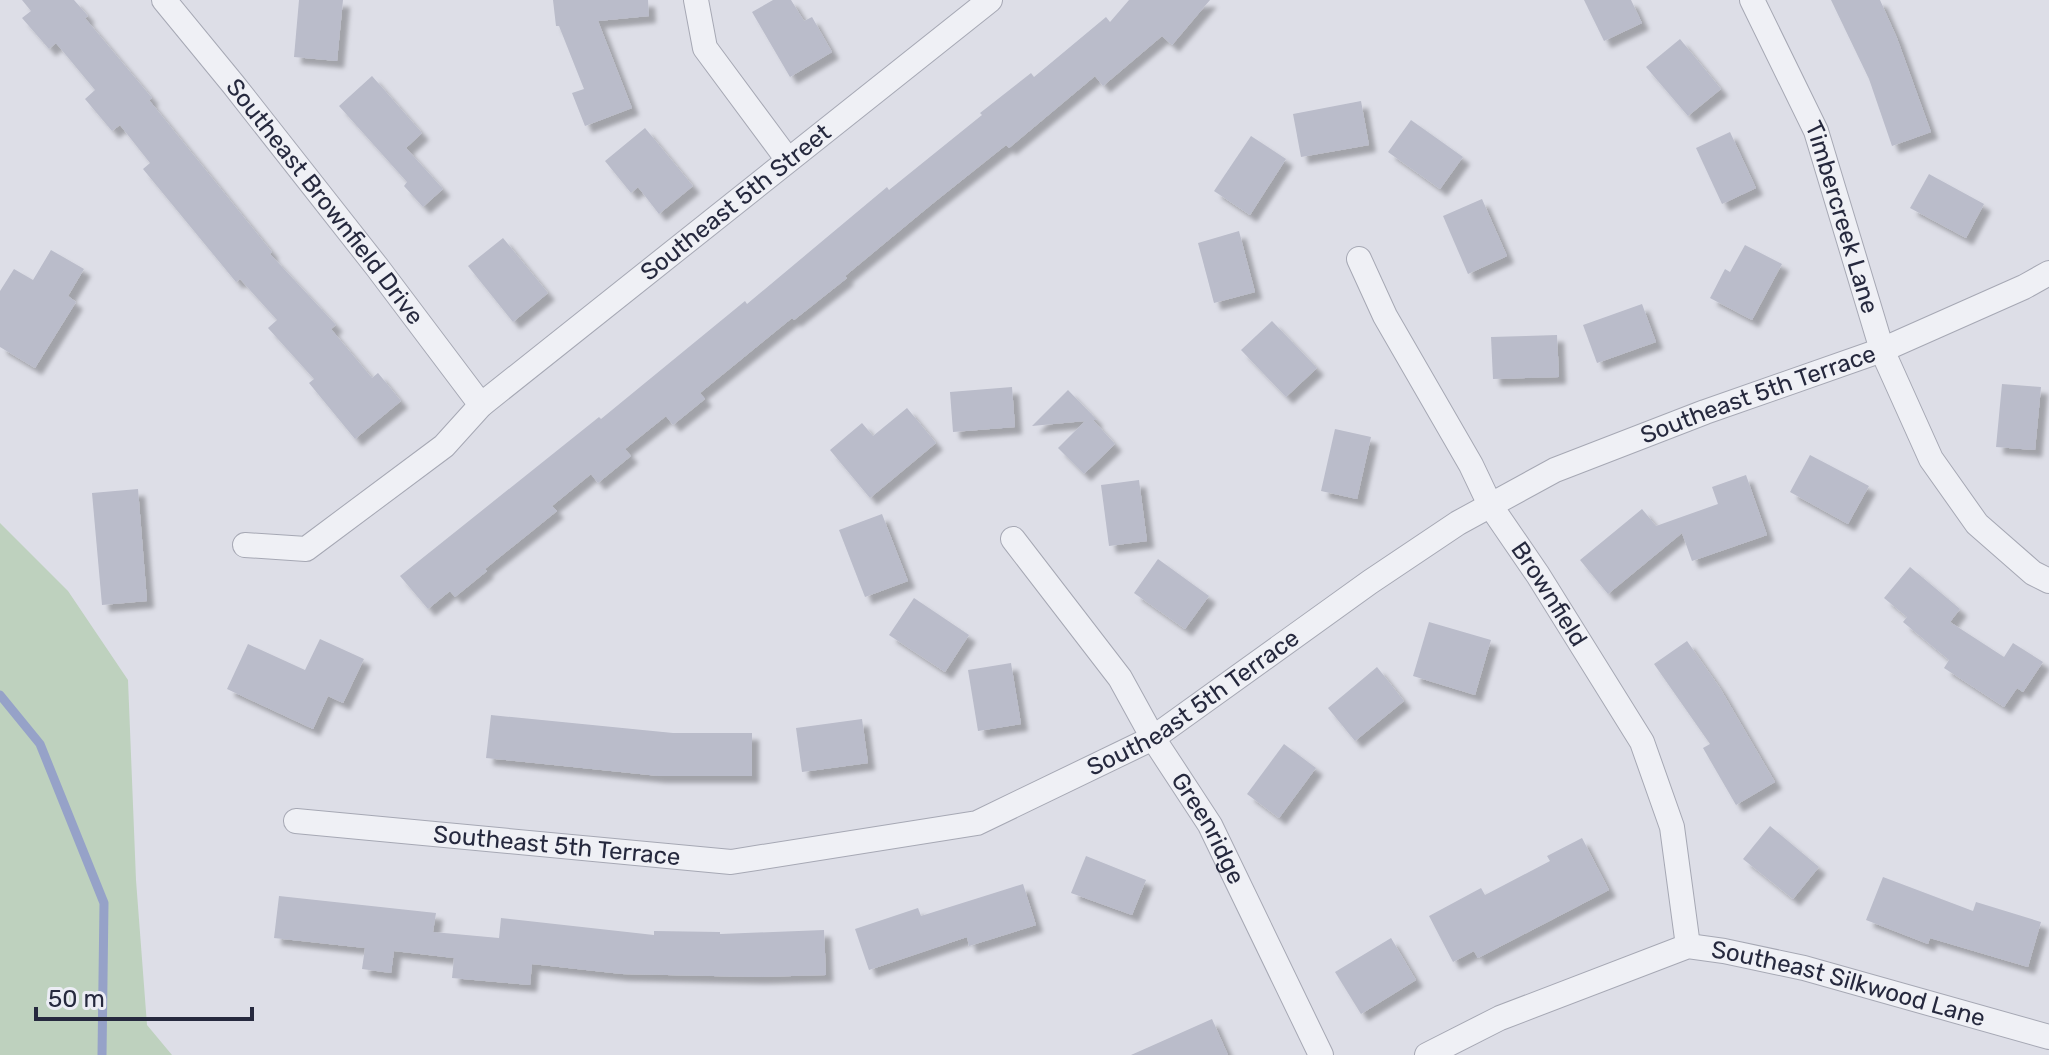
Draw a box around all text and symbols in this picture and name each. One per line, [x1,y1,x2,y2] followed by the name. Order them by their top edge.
[220,73,429,330] street label: Southeast Brownfield Drive
[1799,116,1884,317] street label: Timbercreek Lane
[635,118,836,286] street label: Southeast 5th Street
[1636,339,1880,450] street label: Southeast 5th Terrace
[1505,536,1593,652] street label: Brownfield
[1083,624,1305,782] street label: Southeast 5th Terrace
[1166,767,1250,889] street label: Greenridge
[432,820,682,871] street label: Southeast 5th Terrace
[1710,935,1988,1032] street label: Southeast Silkwood Lane
[36,971,252,1021] scale bar
[48,985,105,1013] text: 50 m

